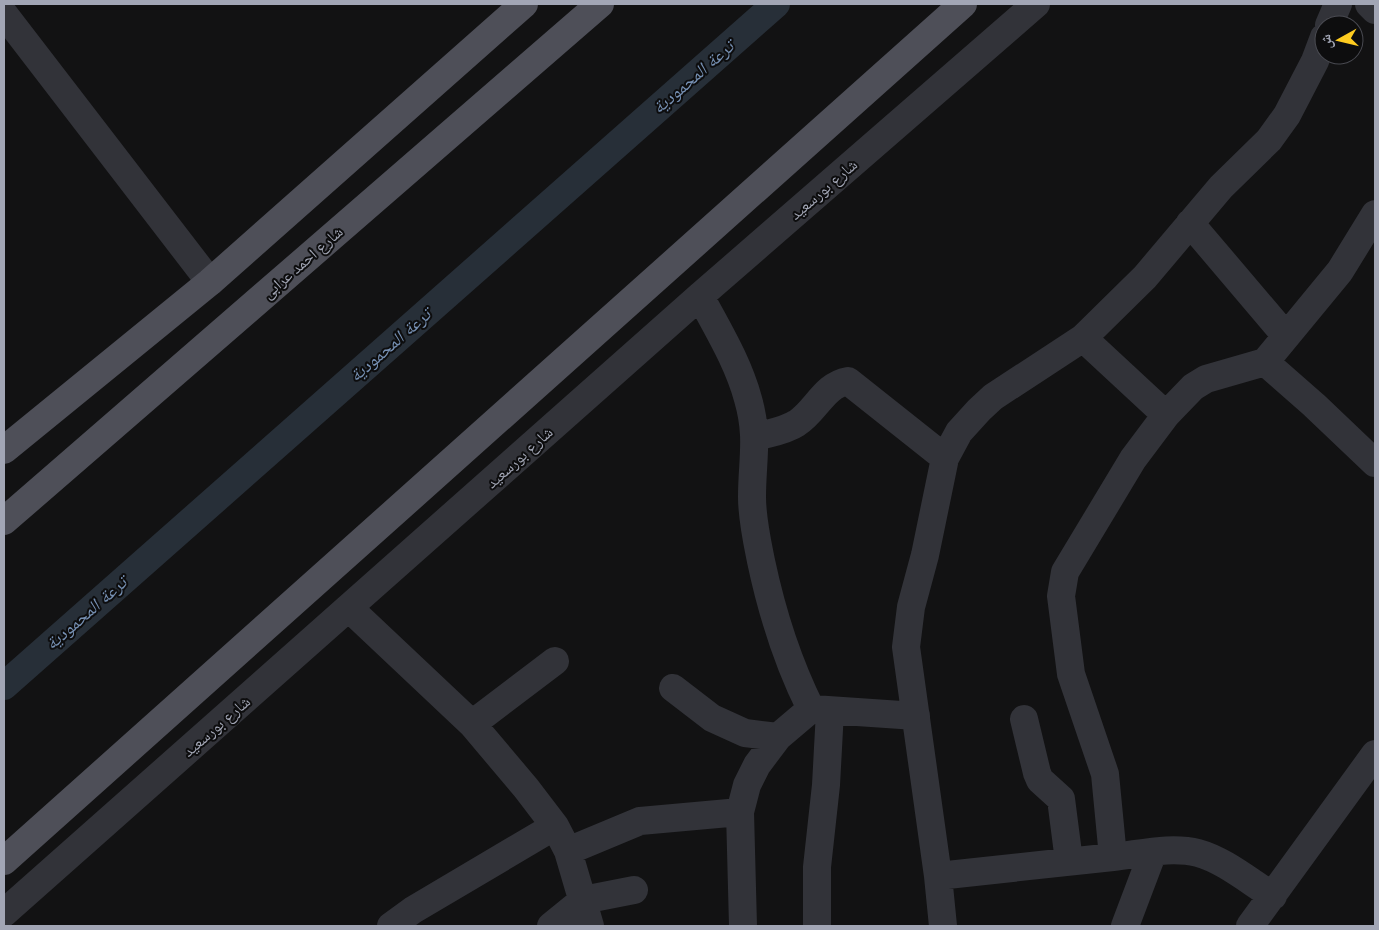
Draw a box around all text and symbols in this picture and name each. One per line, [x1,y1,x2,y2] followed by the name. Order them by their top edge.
[1314,15,1364,65] north arrow
[647,32,742,119] water label: ترعة المحمودية
[1316,33,1336,50] text: ش
[785,154,862,225] street label: شارع بورسعيد
[257,221,347,303] street label: شارع احمد عرابى
[344,300,439,387] water label: ترعة المحمودية
[481,422,557,493] street label: شارع بورسعيد
[40,568,135,655] water label: ترعة المحمودية
[178,691,255,762] street label: شارع بورسعيد

